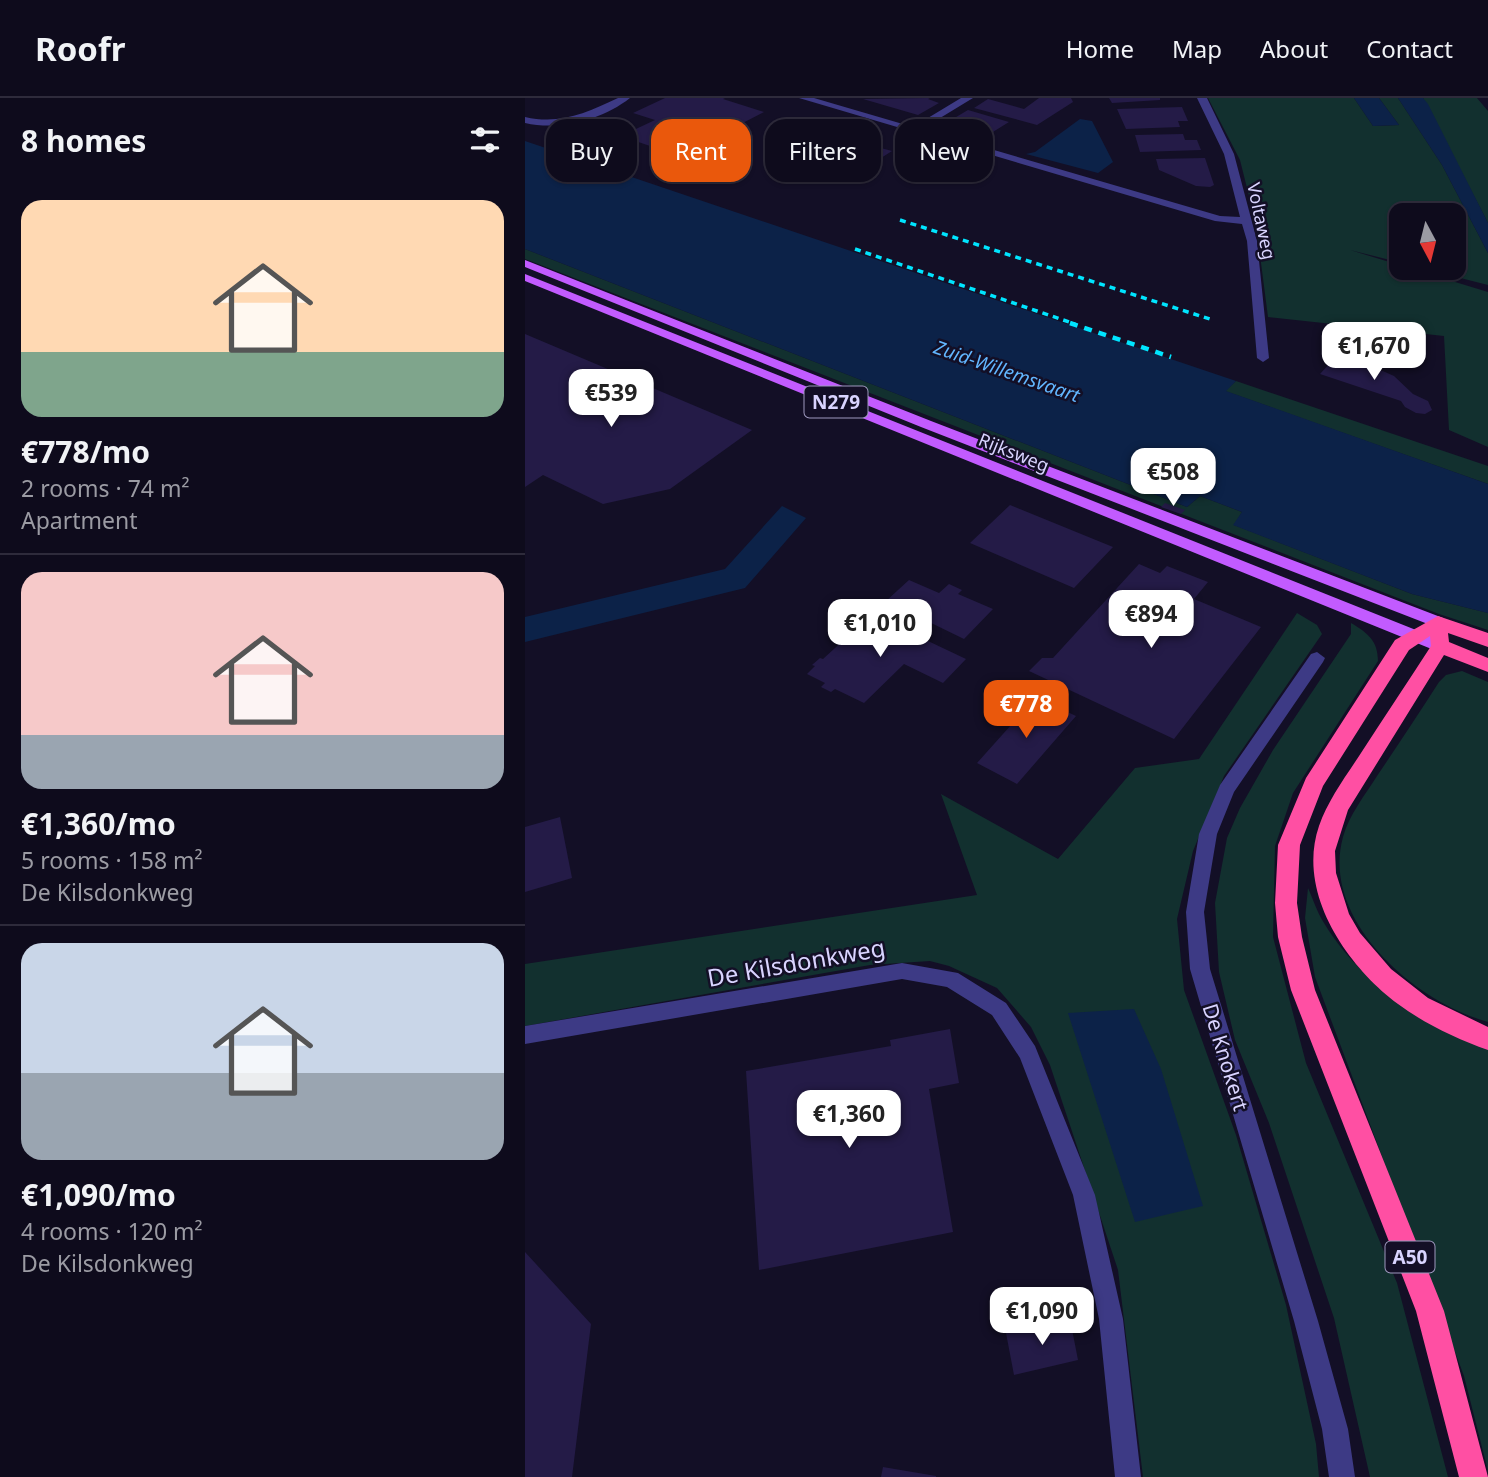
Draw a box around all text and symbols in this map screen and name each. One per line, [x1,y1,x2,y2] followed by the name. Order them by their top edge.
[35,26,125,71] text: Roofr
[1066,32,1134,65] text: Home
[1172,32,1222,65] text: Map
[1260,32,1328,65] text: About
[1366,32,1453,65] text: Contact
[546,119,637,182] chip: Buy
[651,119,751,182] chip: Rent
[765,119,881,182] chip: Filters
[895,119,993,182] chip: New
[21,120,146,161] text: 8 homes
[466,121,504,159] icon: filters
[1242,180,1282,262] street label: Voltaweg
[1389,203,1467,280] north arrow
[1389,203,1466,280] map controls
[200,245,326,371] icon: home
[1317,322,1431,382] pin: €1,670
[1338,329,1410,361] text: €1,670
[930,334,1084,408] water label: Zuid-Willemsvaart
[570,370,652,429] pin: €539
[585,376,637,408] text: €539
[805,386,867,418] road number: N279
[975,427,1053,477] street label: Rijksweg
[21,431,150,472] text: €778/mo
[1132,448,1214,508] pin: €508
[1147,455,1199,487] text: €508
[21,472,190,504] text: 2 rooms · 74 m²
[21,504,138,536] text: Apartment
[1110,590,1192,650] pin: €894
[1125,597,1177,629] text: €894
[823,600,937,659] pin: €1,010
[844,606,916,638] text: €1,010
[200,617,326,743] icon: home
[985,680,1067,740] pin: €778
[1000,687,1052,719] text: €778
[21,803,176,844] text: €1,360/mo
[21,844,203,876] text: 5 rooms · 158 m²
[21,876,194,908] text: De Kilsdonkweg
[704,930,888,994] street label: De Kilsdonkweg
[200,988,326,1114] icon: home
[1196,1000,1256,1114] street label: De Knokert
[792,1090,906,1150] pin: €1,360
[813,1097,885,1129] text: €1,360
[21,1174,176,1215] text: €1,090/mo
[21,1215,203,1247] text: 4 rooms · 120 m²
[1385,1242,1435,1273] road number: A50
[21,1247,194,1279] text: De Kilsdonkweg
[985,1288,1099,1347] pin: €1,090
[1006,1294,1078,1326] text: €1,090

